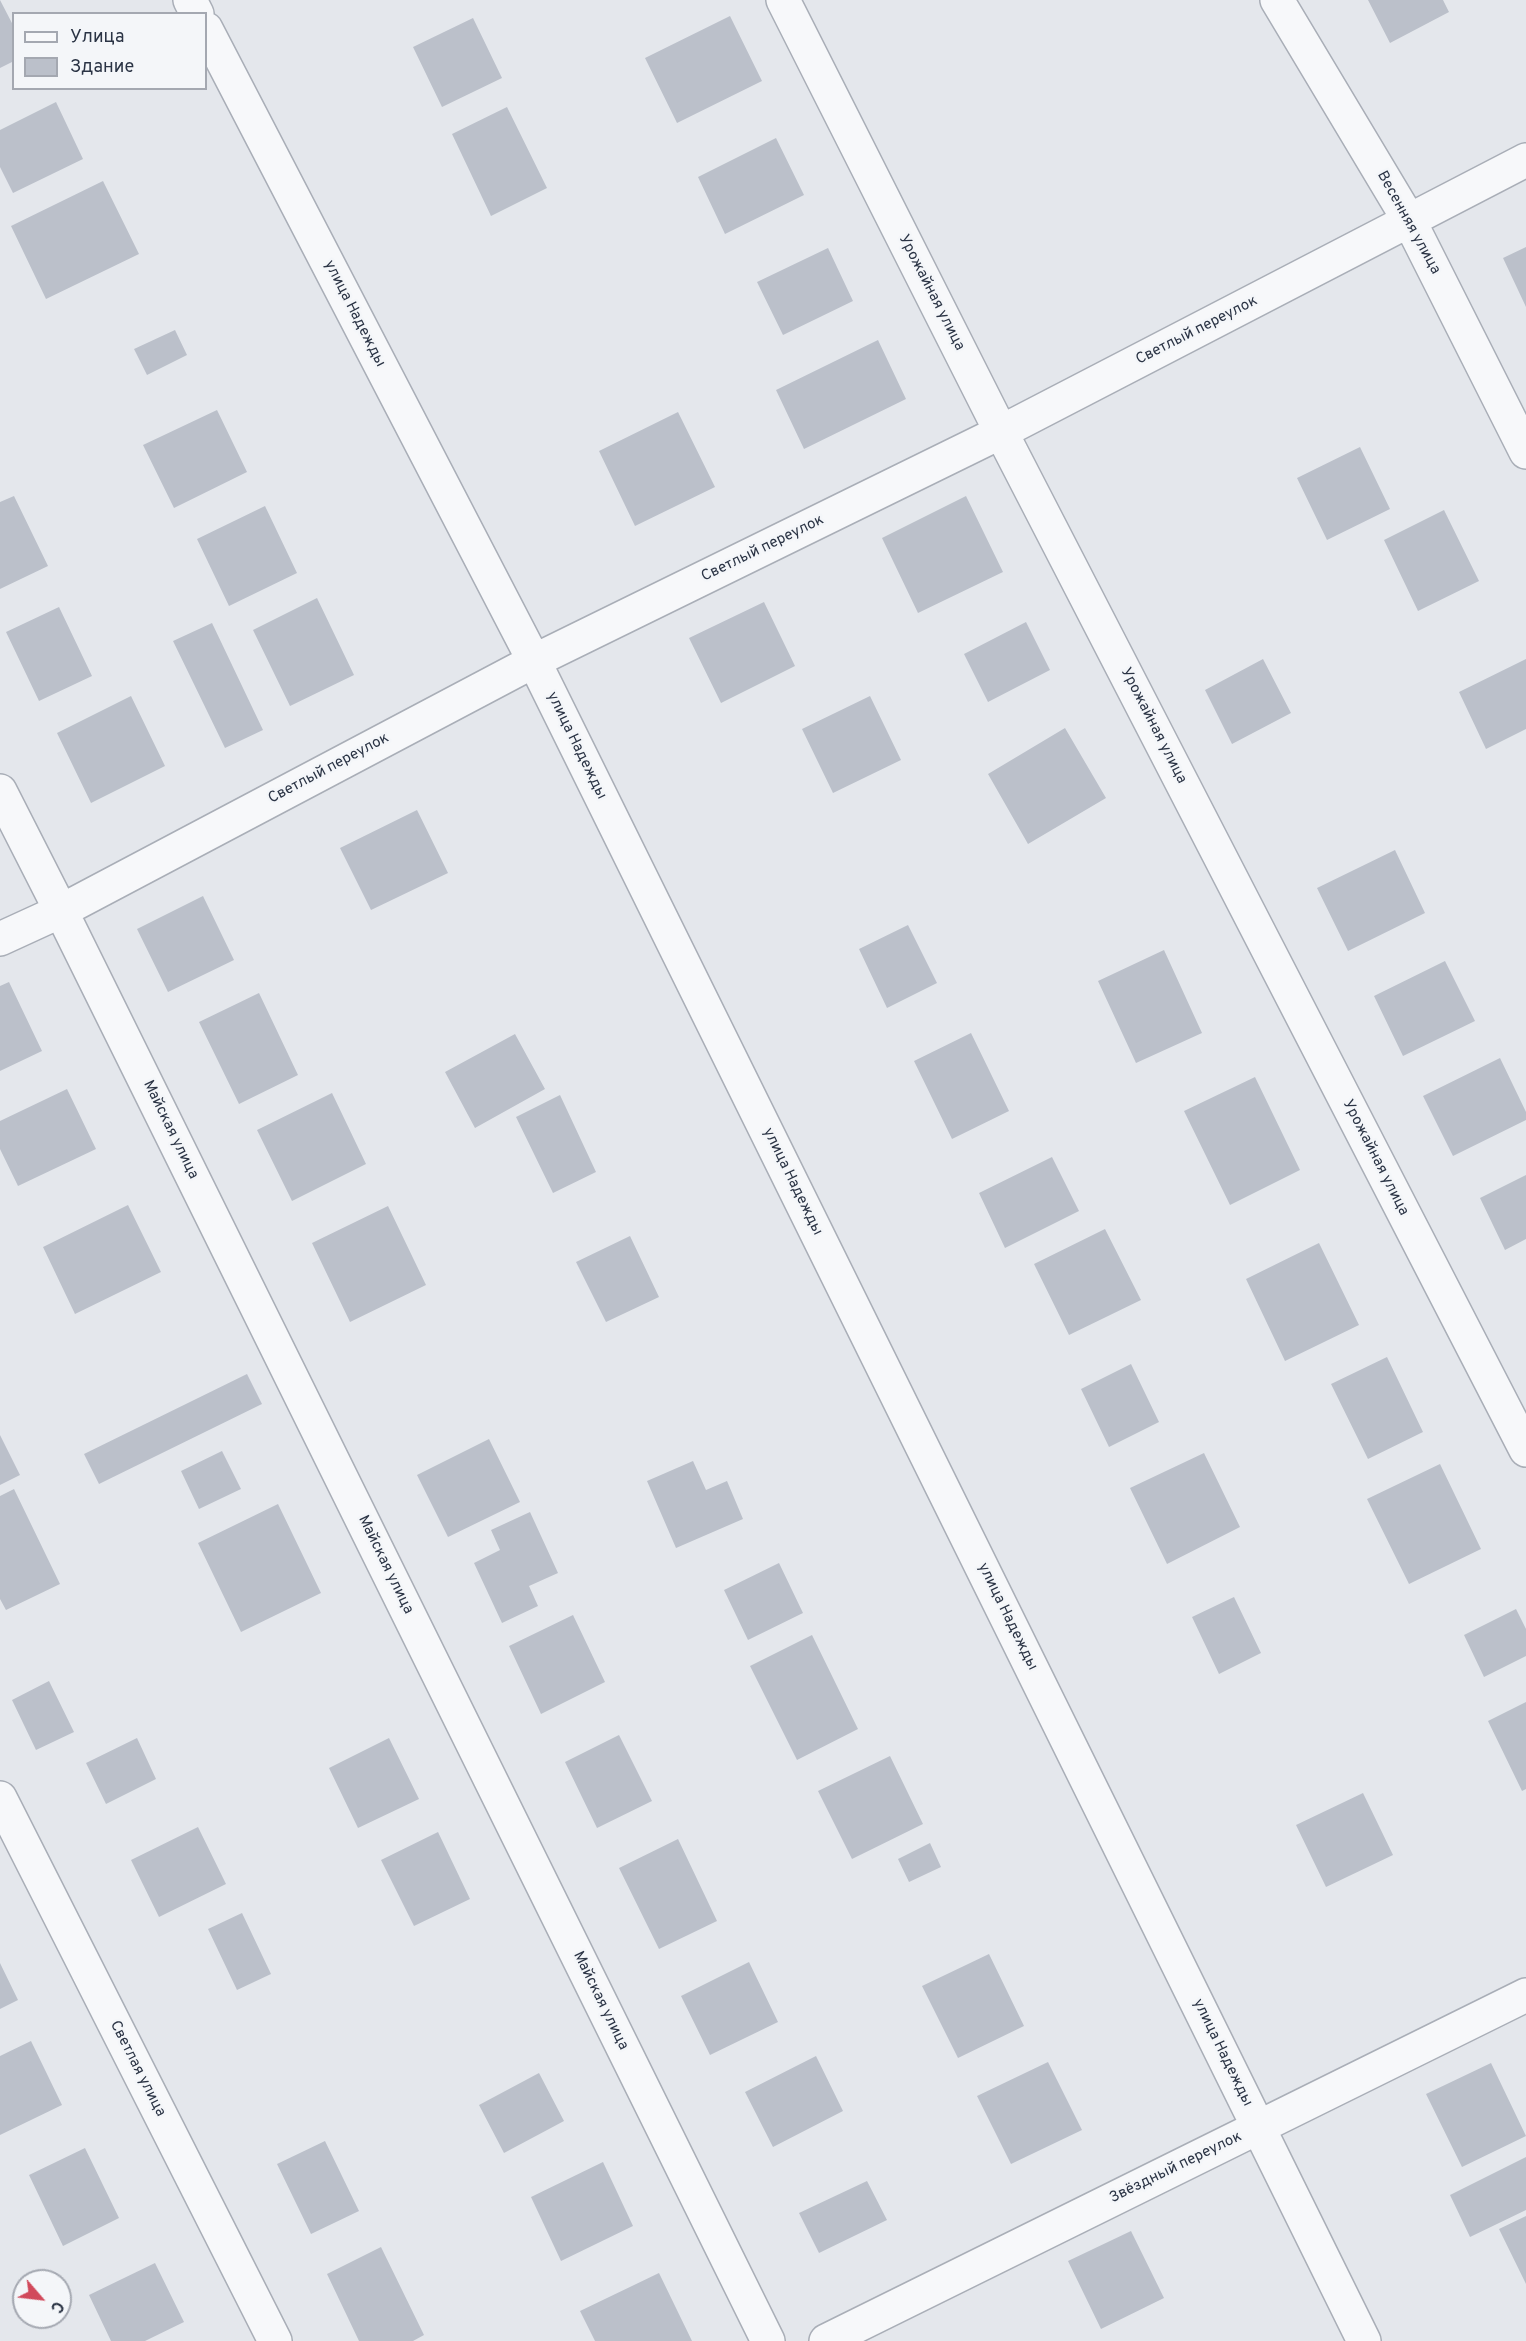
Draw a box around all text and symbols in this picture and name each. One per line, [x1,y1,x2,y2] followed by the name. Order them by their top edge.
[12,12,207,90] legend
[70,26,124,49] text: Улица
[70,56,134,79] text: Здание
[1372,168,1444,278] street label: Весенняя улица
[894,232,968,354] street label: Урожайная улица
[319,258,389,370] street label: улица Надежды
[1133,293,1261,369] street label: Светлый переулок
[699,512,827,586] street label: Светлый переулок
[1116,665,1190,787] street label: Урожайная улица
[542,689,610,803] street label: улица Надежды
[266,730,392,808] street label: Светлый переулок
[138,1078,202,1182] street label: Майская улица
[1338,1097,1412,1219] street label: Урожайная улица
[758,1125,826,1239] street label: улица Надежды
[353,1513,417,1617] street label: Майская улица
[973,1560,1041,1674] street label: улица Надежды
[568,1949,632,2053] street label: Майская улица
[1188,1996,1256,2110] street label: улица Надежды
[105,2018,169,2120] street label: Светлая улица
[1107,2128,1245,2208] street label: Звёздный переулок
[12,2269,72,2329] north arrow
[45,2297,67,2316] text: С

